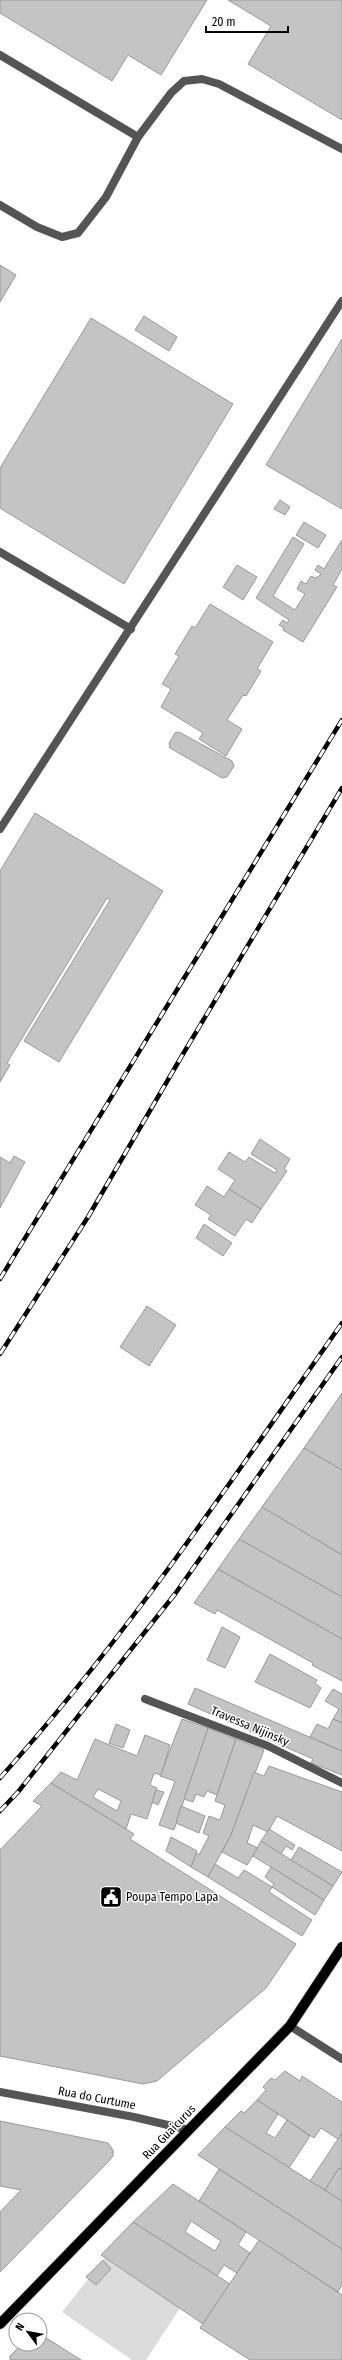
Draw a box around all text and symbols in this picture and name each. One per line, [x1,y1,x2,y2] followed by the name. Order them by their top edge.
[206,8,288,34] scale bar
[212,15,236,29] text: 20 m
[209,1703,292,1749] street label: Travessa Nijinsky
[98,1884,124,1910] public building icon: Poupa Tempo Lapa
[126,1890,218,1904] place label: Poupa Tempo Lapa
[57,2084,137,2112] street label: Rua do Curtume
[139,2102,199,2162] street label: Rua Guaicurus
[8,2312,48,2352] north arrow
[13,2321,27,2333] text: N

